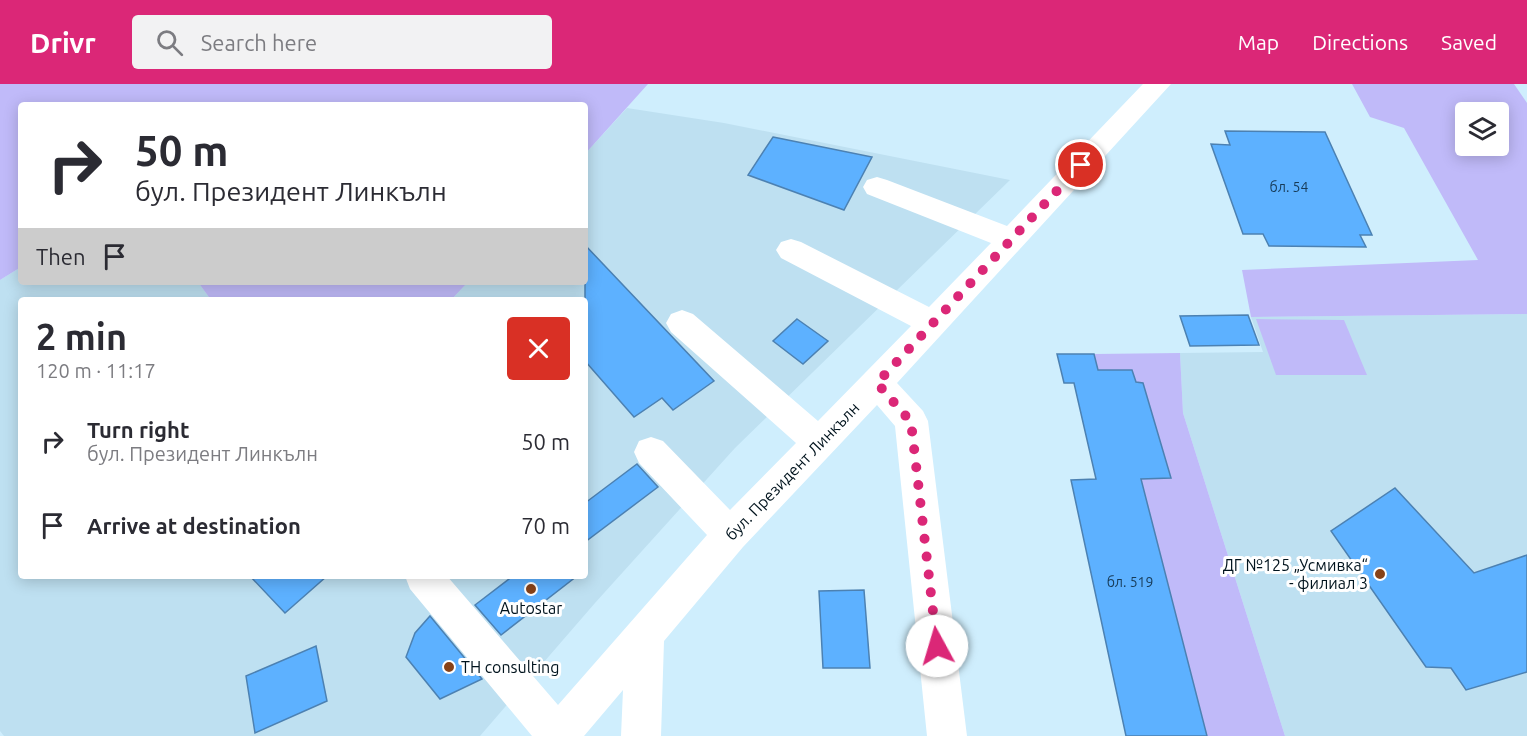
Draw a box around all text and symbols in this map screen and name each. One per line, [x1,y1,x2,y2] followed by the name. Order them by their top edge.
[132,15,552,69] search box
[153,26,186,59] icon: search
[30,27,96,58] text: Drivr
[201,30,317,55] text: Search here
[1238,30,1279,54] text: Map
[1312,30,1408,54] text: Directions
[1441,30,1497,54] text: Saved
[1455,102,1509,156] map controls
[1455,102,1509,156] button: layers
[36,126,114,204] icon: right
[135,127,229,174] text: 50 m
[1055,139,1106,190] pin
[1064,148,1097,181] icon: arrive
[135,176,447,206] text: бул. Президент Линкълн
[1270,179,1309,195] house number: бл. 54
[98,240,131,273] icon: arrive
[36,244,86,269] text: Then
[36,316,127,357] text: 2 min
[507,317,570,380] button: close
[36,359,156,382] text: 120 m · 11:17
[721,398,863,544] street label: бул. Президент Линкълн
[87,417,189,442] text: Turn right
[36,425,69,458] icon: right
[521,429,570,454] text: 50 m
[87,442,318,465] text: бул. Президент Линкълн
[36,509,69,542] icon: arrive
[87,513,301,538] text: Arrive at destination
[521,513,570,538] text: 70 m
[1223,556,1368,592] place label: ДГ №125 „Усмивка“ - филиал 3
[1373,567,1387,581] marker: ДГ №125 „Усмивка“ - филиал 3
[1107,574,1153,590] house number: бл. 519
[524,582,538,596] marker: Autostar
[500,599,562,617] place label: Autostar
[905,614,969,678] position arrow
[461,658,559,676] place label: TH consulting
[442,660,456,674] marker: TH consulting

